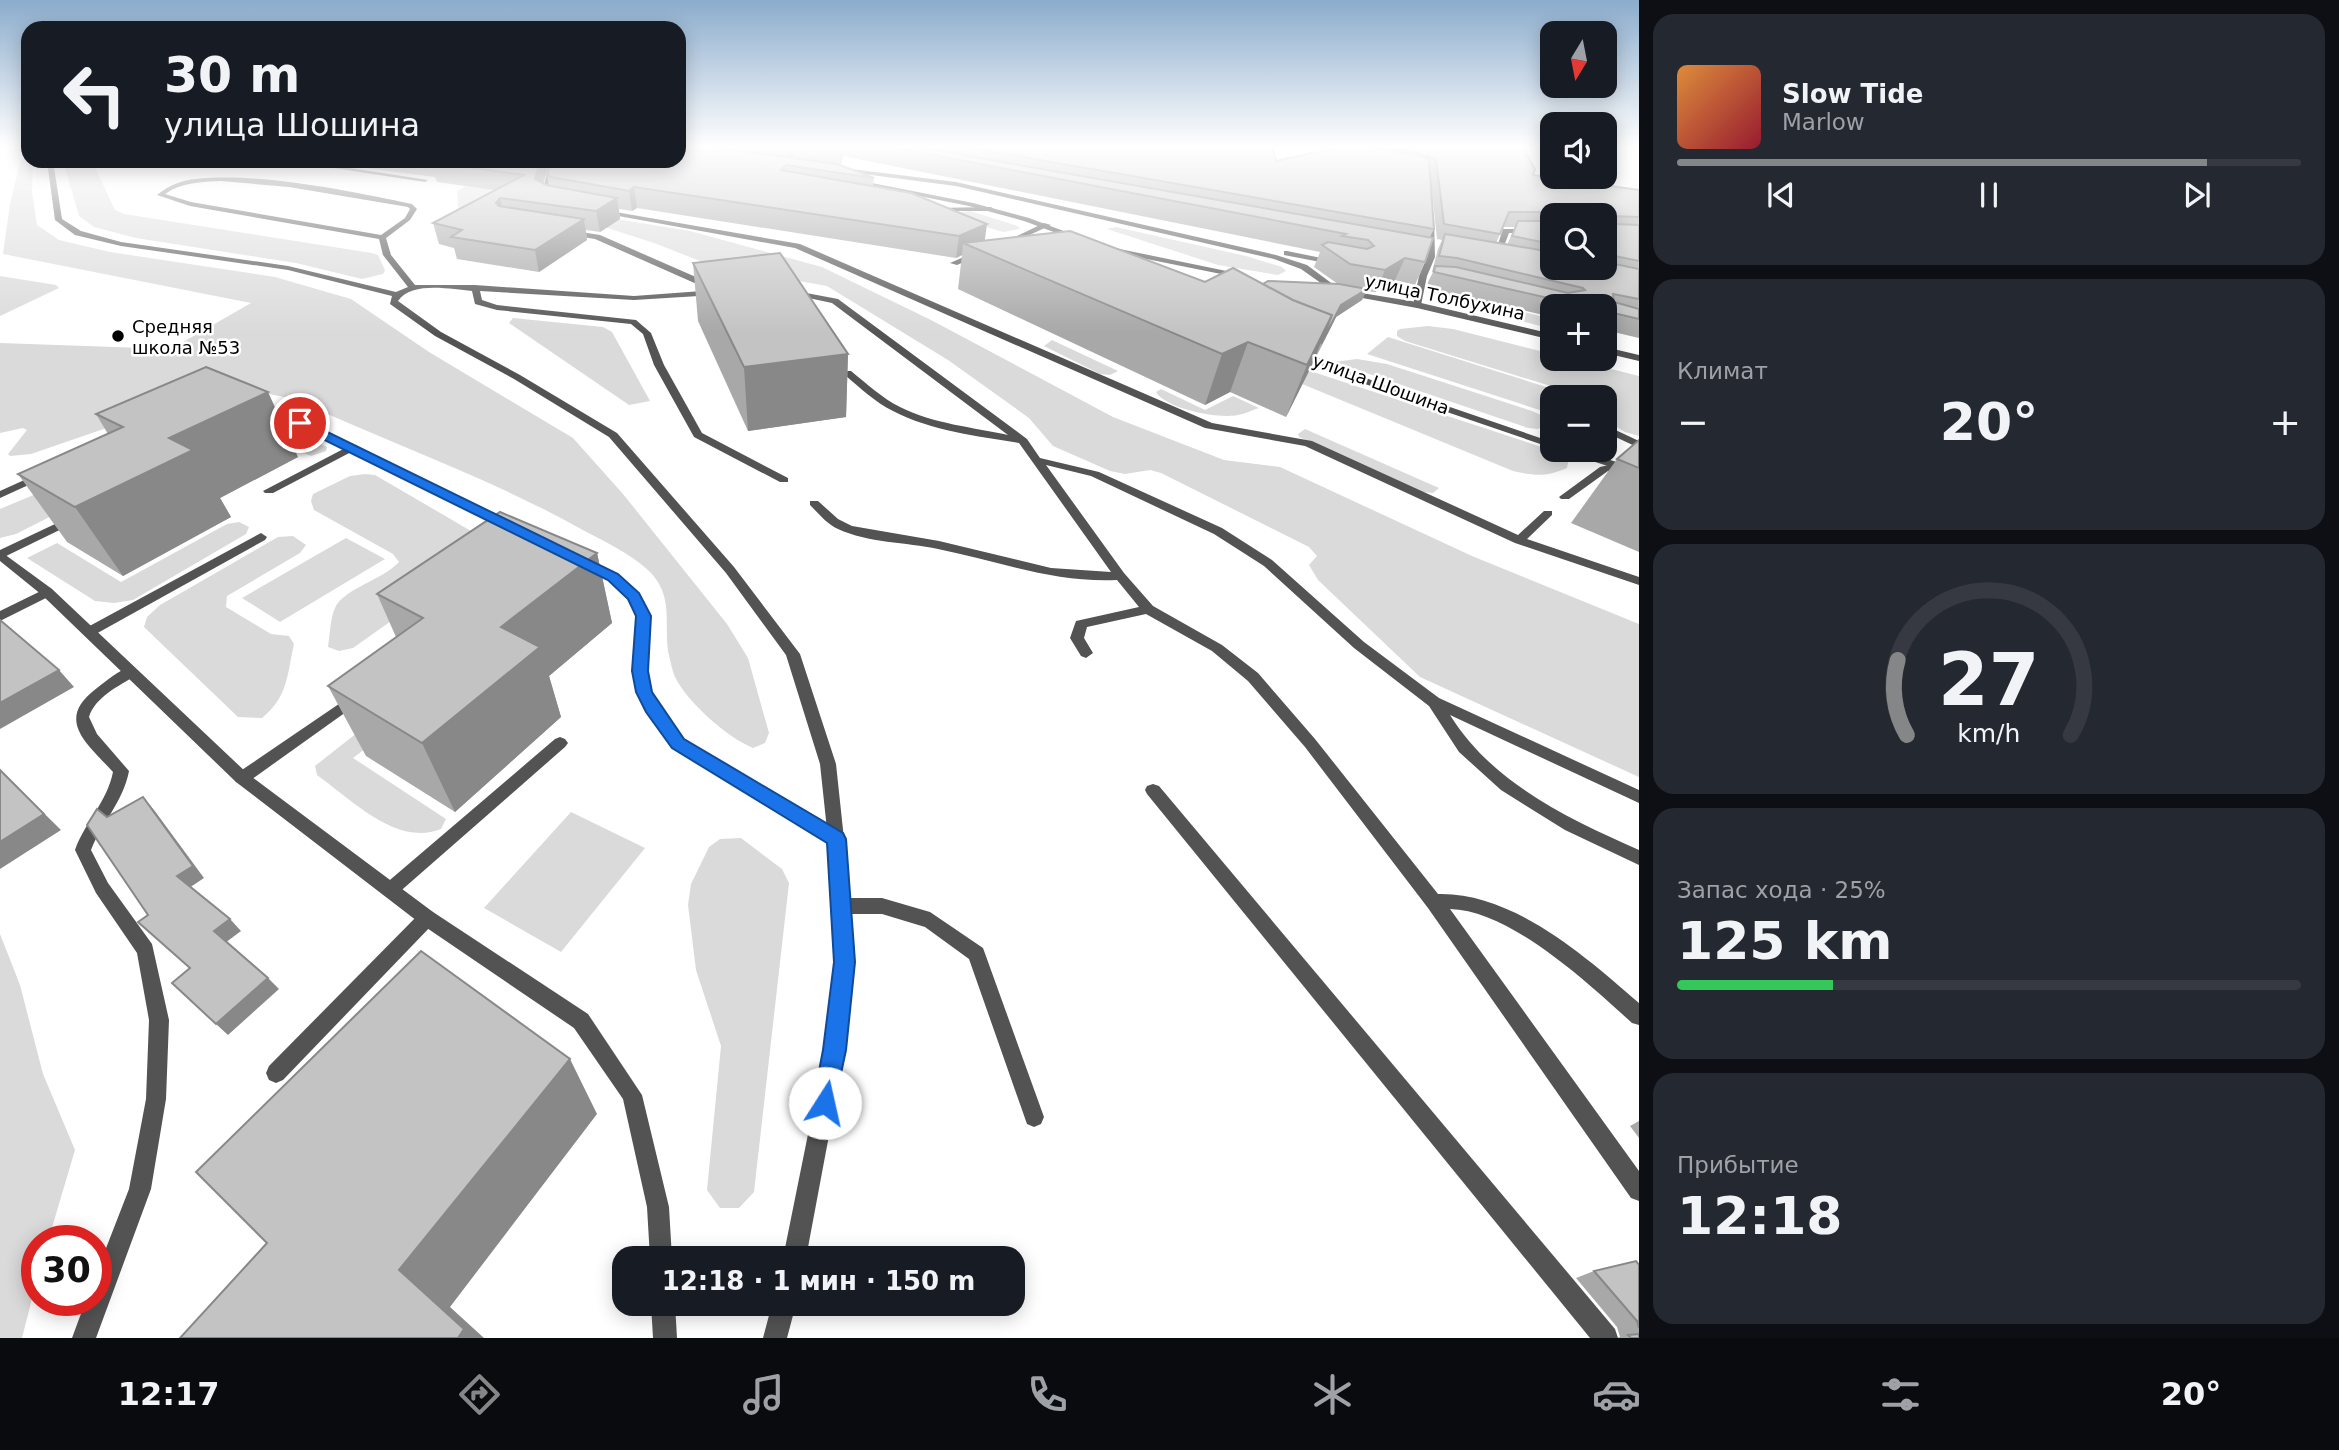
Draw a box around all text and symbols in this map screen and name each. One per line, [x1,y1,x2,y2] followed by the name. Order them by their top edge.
[1540,21,1617,98] north arrow
[1540,21,1617,462] map controls
[164,47,300,104] text: 30 m
[49,49,140,140] icon: left
[1782,79,1923,109] text: Slow Tide
[164,106,420,144] text: улица Шошина
[1782,109,1865,135] text: Marlow
[1540,112,1617,189] button: sound
[1762,176,1800,214] icon: previous
[1970,176,2008,214] icon: pause
[2178,176,2216,214] icon: next
[1540,203,1617,280] button: search
[1363,270,1527,324] street label: улица Толбухина
[1540,294,1617,371] button: +
[132,316,240,358] place label: Средняя школа №53
[110,328,126,344] marker: Средняя школа №53
[1310,349,1452,419] street label: улица Шошина
[1677,358,1768,384] text: Климат
[1540,385,1617,462] button: −
[1940,392,2038,452] text: 20°
[270,393,330,453] pin
[1677,400,1709,444] text: −
[2269,400,2301,444] text: +
[281,404,319,442] icon: arrive
[1938,637,2040,722] text: 27
[1957,719,2021,748] text: km/h
[1677,877,1886,903] text: Запас хода · 25%
[1677,911,1892,971] text: 125 km
[788,1066,862,1140] position arrow
[1677,1152,1799,1178] text: Прибытие
[1677,1186,1843,1246] text: 12:18
[21,1225,112,1316] speed limit sign: 30
[662,1266,975,1296] text: 12:18 · 1 мин · 150 m
[455,1370,504,1419] icon: directions
[739,1370,788,1419] icon: music
[1023,1370,1072,1419] icon: phone
[1308,1370,1357,1419] icon: climate
[1592,1370,1641,1419] icon: car
[1876,1370,1925,1419] icon: filters
[118,1375,220,1413] text: 12:17
[2161,1375,2221,1413] text: 20°

